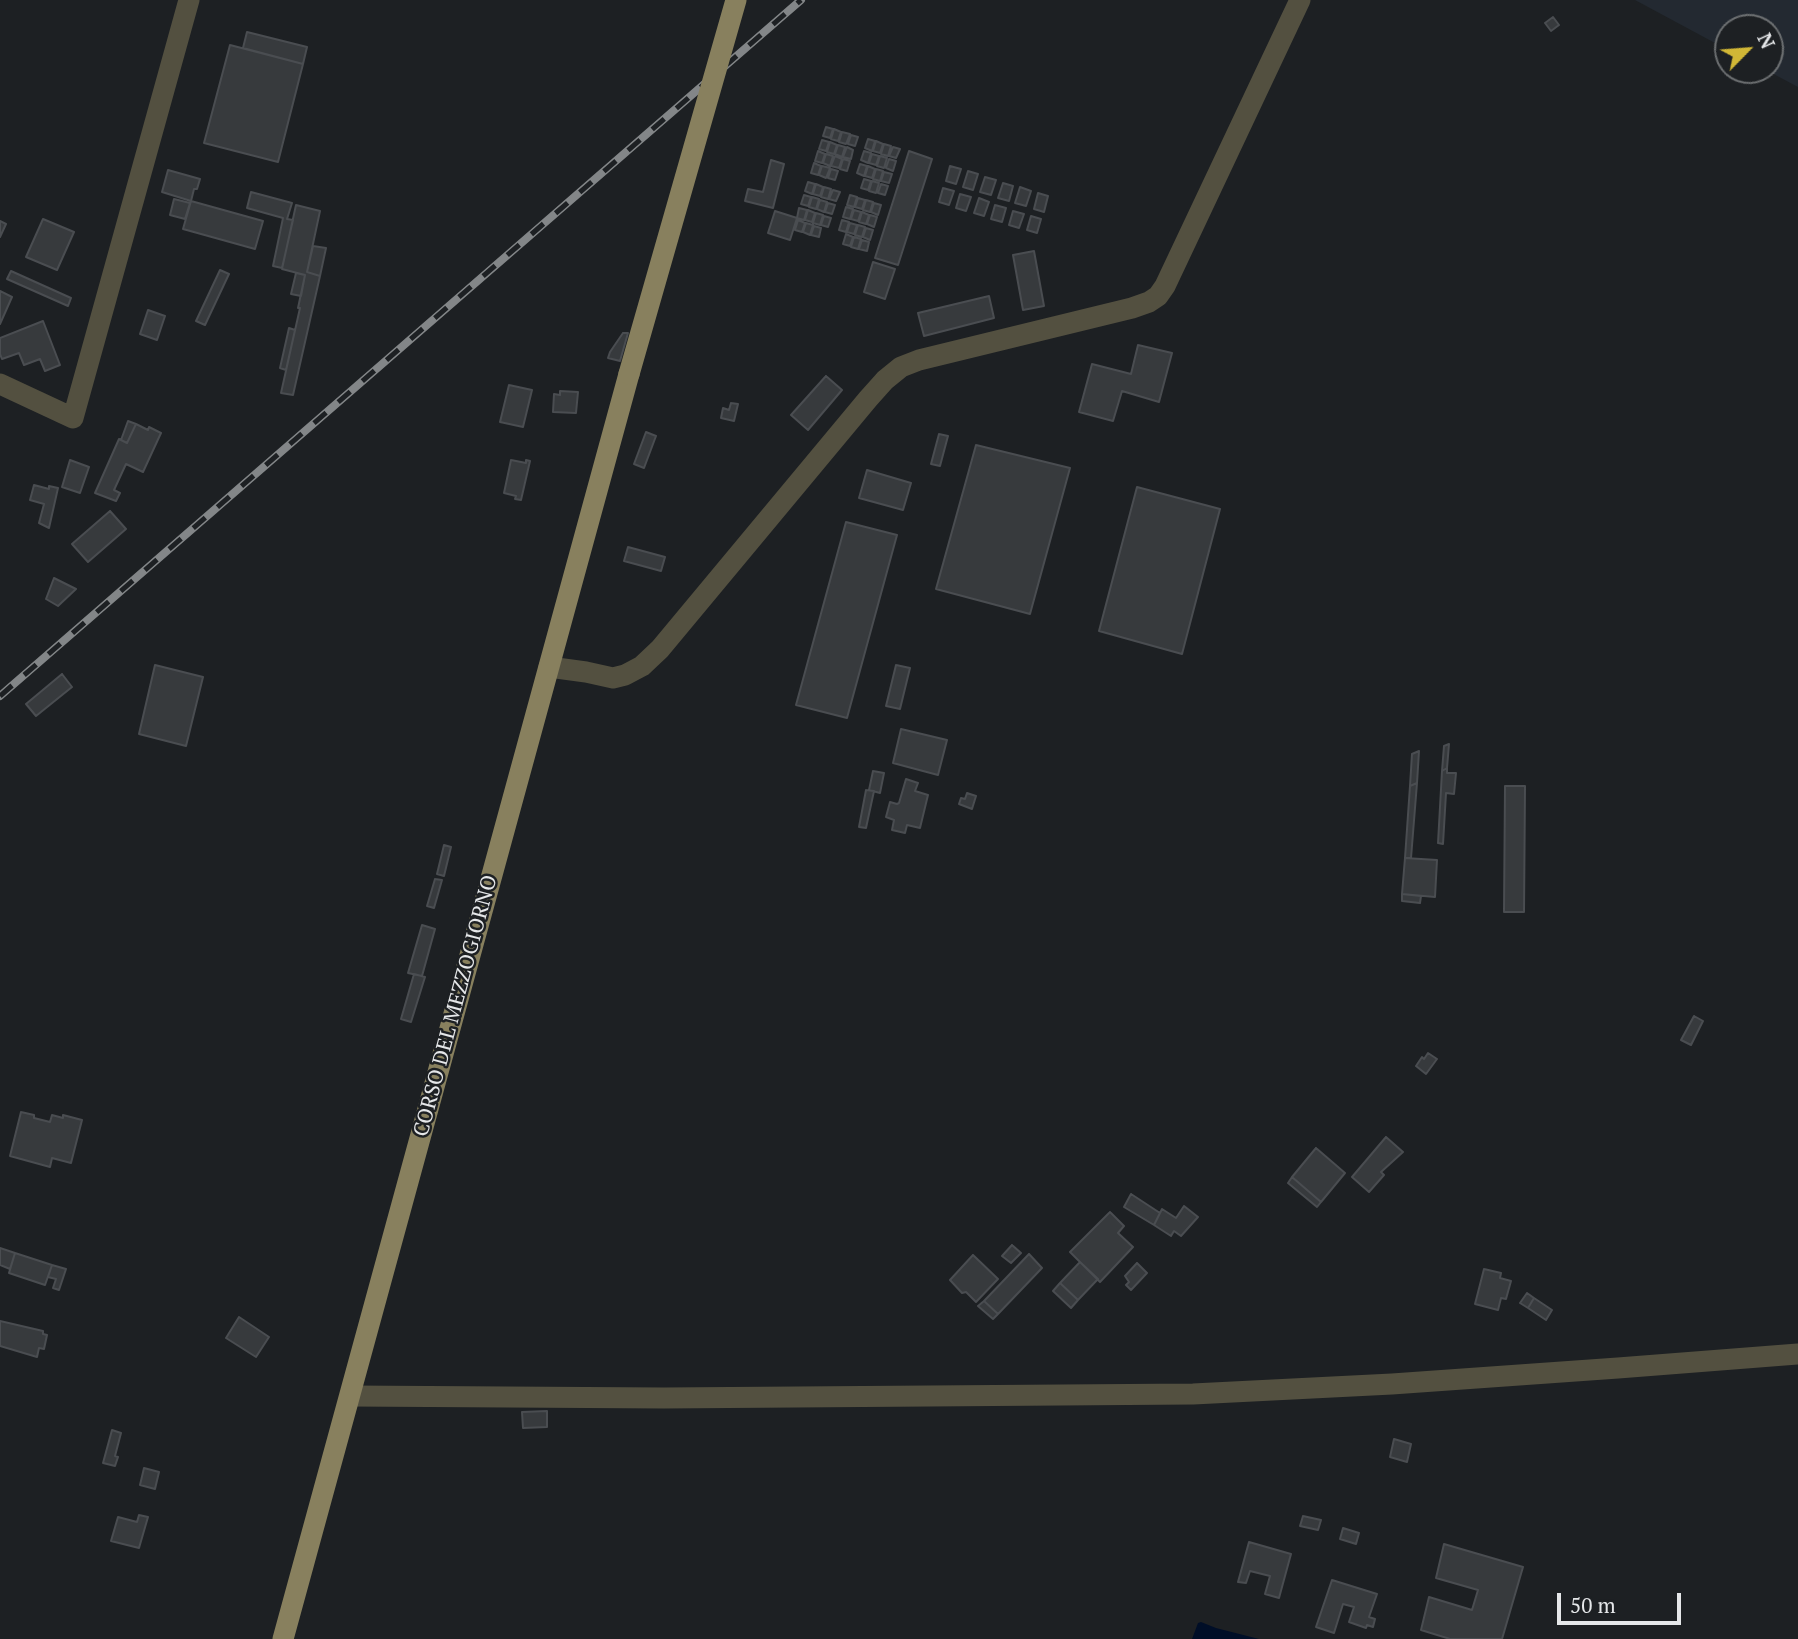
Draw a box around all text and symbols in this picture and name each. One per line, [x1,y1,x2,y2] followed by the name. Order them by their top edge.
[1714,14,1784,84] north arrow
[1752,29,1781,53] text: N
[409,872,503,1140] street label: CORSO DEL MEZZOGIORNO
[1560,1580,1684,1624] scale bar
[1570,1591,1616,1619] text: 50 m

